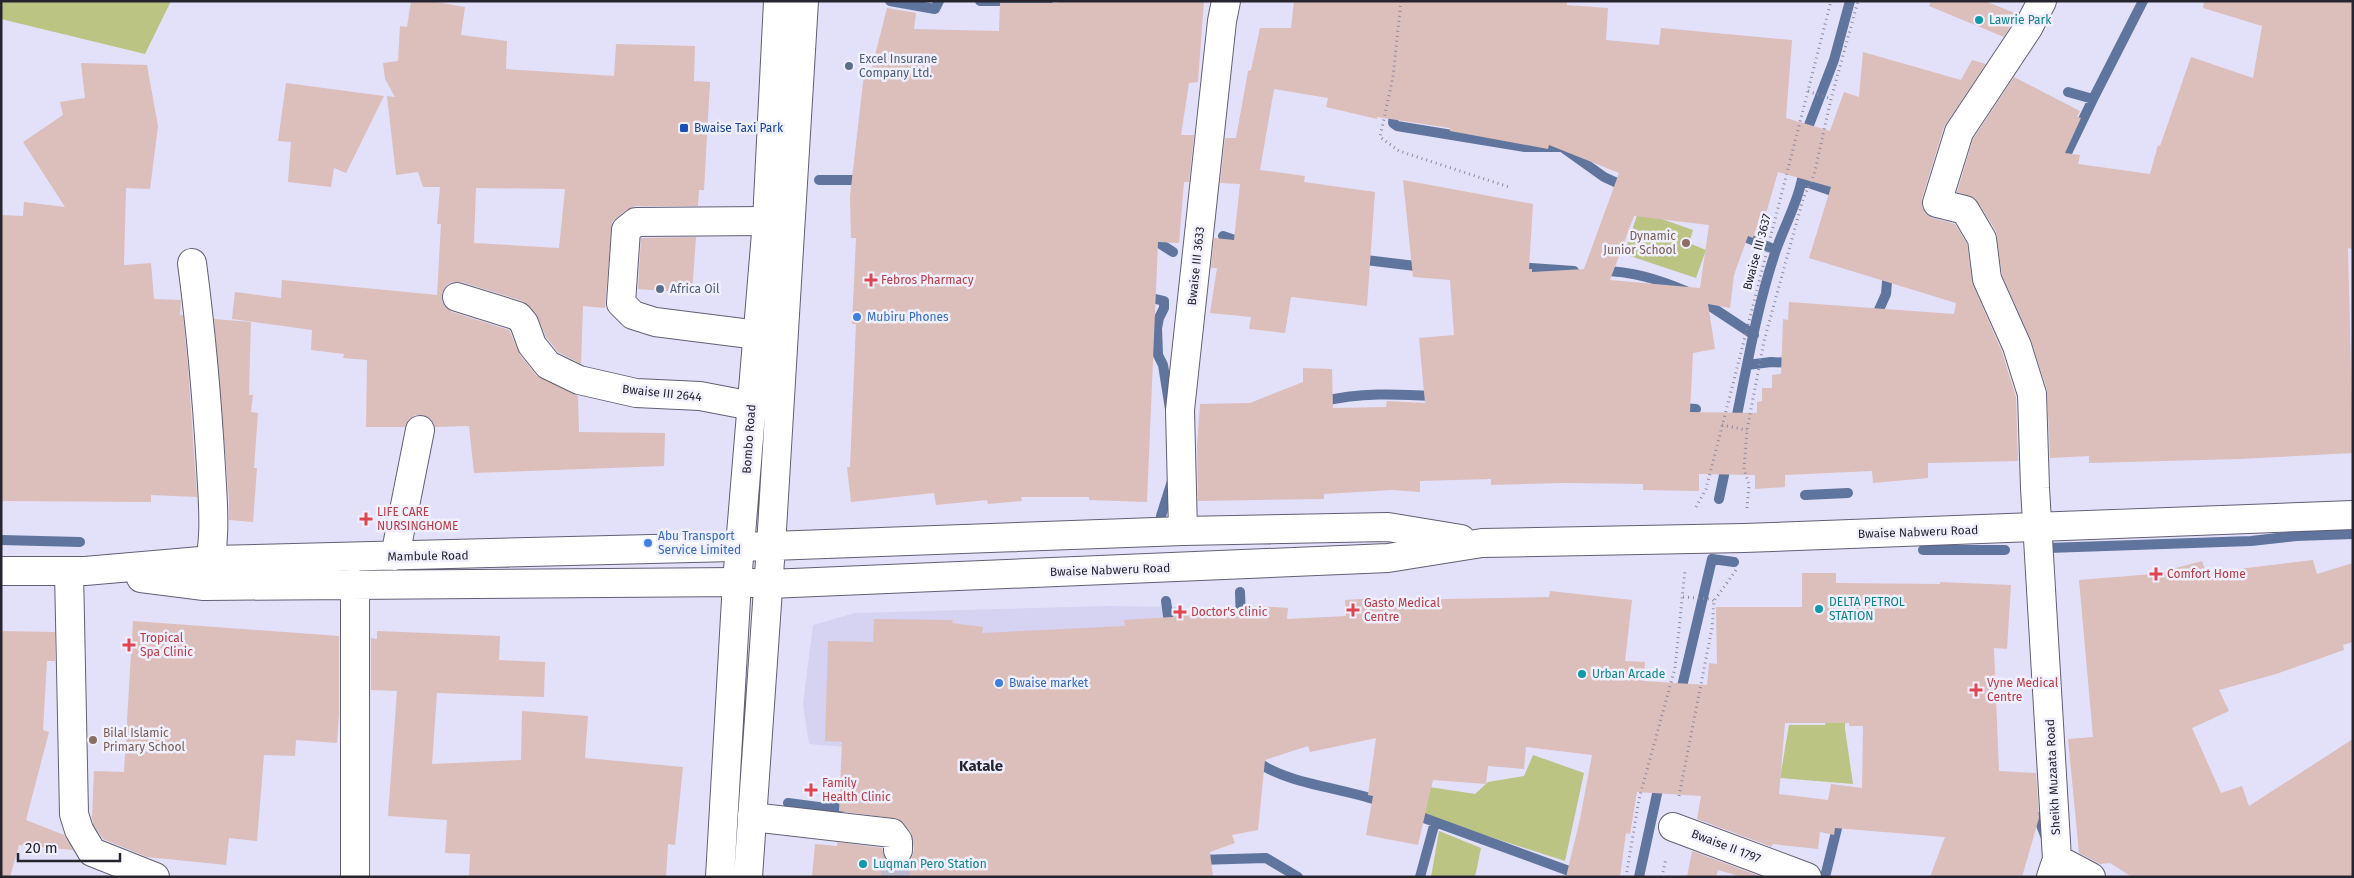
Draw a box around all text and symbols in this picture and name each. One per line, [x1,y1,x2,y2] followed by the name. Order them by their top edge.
[1989,13,2052,27] place label: Lawrie Park
[1973,14,1985,26] marker: Lawrie Park
[859,52,937,80] place label: Excel Insurane Company Ltd.
[843,60,855,72] marker: Excel Insurane Company Ltd.
[694,121,784,135] place label: Bwaise Taxi Park
[678,122,690,134] marker: Bwaise Taxi Park
[1740,212,1774,292] street label: Bwaise III 3637
[1185,226,1207,306] street label: Bwaise III 3633
[1603,229,1676,257] place label: Dynamic Junior School
[1680,237,1692,249] marker: Dynamic Junior School
[881,273,974,287] place label: Febros Pharmacy
[865,274,877,286] marker: Febros Pharmacy
[670,282,720,296] place label: Africa Oil
[654,283,666,295] marker: Africa Oil
[867,310,949,324] place label: Mubiru Phones
[851,311,863,323] marker: Mubiru Phones
[622,382,703,404] street label: Bwaise III 2644
[740,404,758,474] street label: Bombo Road
[377,505,458,533] place label: LIFE CARE NURSINGHOME
[359,512,373,526] marker: LIFE CARE NURSINGHOME
[1858,523,1978,541] street label: Bwaise Nabweru Road
[658,529,741,557] place label: Abu Transport Service Limited
[642,537,654,549] marker: Abu Transport Service Limited
[387,548,469,564] street label: Mambule Road
[1050,561,1170,579] street label: Bwaise Nabweru Road
[2149,567,2163,581] marker: Comfort Home
[2167,567,2246,581] place label: Comfort Home
[1829,595,1905,623] place label: DELTA PETROL STATION
[1364,596,1440,624] place label: Gasto Medical Centre
[1346,603,1360,617] marker: Gasto Medical Centre
[1813,603,1825,615] marker: DELTA PETROL STATION
[1173,605,1187,619] marker: Doctor's clinic
[1191,605,1268,619] place label: Doctor's clinic
[140,631,193,659] place label: Tropical Spa Clinic
[122,638,136,652] marker: Tropical Spa Clinic
[1592,667,1665,681] place label: Urban Arcade
[1576,668,1588,680] marker: Urban Arcade
[1009,676,1089,690] place label: Bwaise market
[1987,676,2059,704] place label: Vyne Medical Centre
[993,677,1005,689] marker: Bwaise market
[1969,683,1983,697] marker: Vyne Medical Centre
[2043,719,2063,835] street label: Sheikh Muzaata Road
[103,726,186,754] place label: Bilal Islamic Primary School
[87,734,99,746] marker: Bilal Islamic Primary School
[959,757,1003,775] district label: Katale
[822,776,891,804] place label: Family Health Clinic
[804,783,818,797] marker: Family Health Clinic
[1689,826,1763,866] street label: Bwaise II 1797
[18,830,120,862] scale bar
[25,839,58,857] text: 20 m
[873,857,987,871] place label: Luqman Pero Station
[857,858,869,870] marker: Luqman Pero Station

